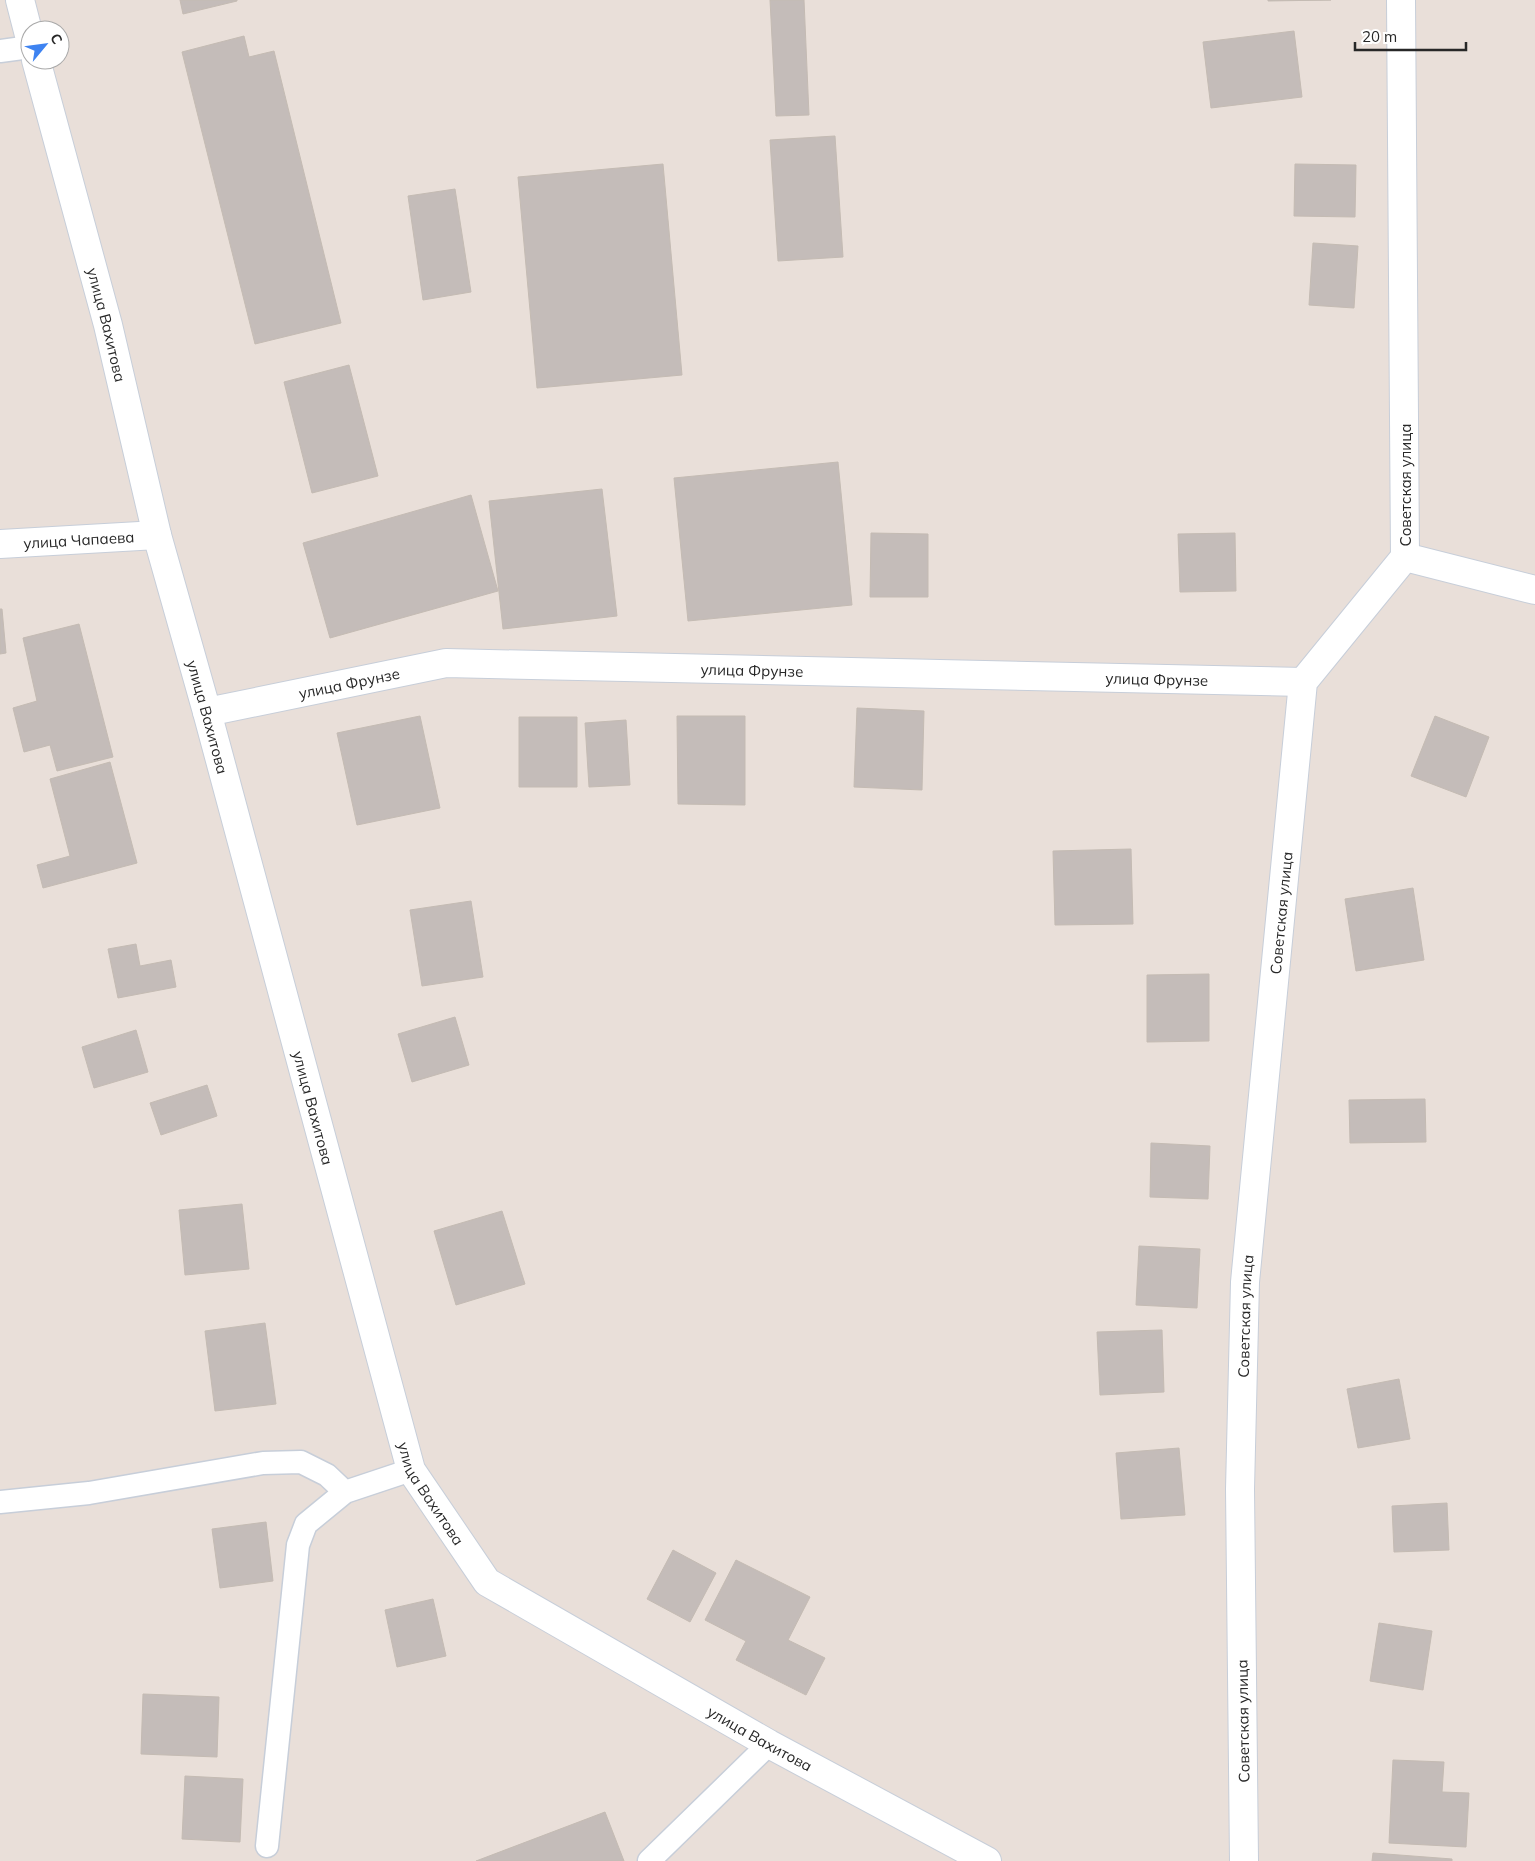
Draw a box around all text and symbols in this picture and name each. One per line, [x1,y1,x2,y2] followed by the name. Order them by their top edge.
[20,20,70,70] north arrow
[1355,20,1466,52] scale bar
[1362,27,1397,46] text: 20 m
[46,30,67,47] text: С
[83,265,130,384] street label: улица Вахитова
[1396,424,1415,546] street label: Советская улица
[23,527,135,552] street label: улица Чапаева
[183,658,233,776] street label: улица Вахитова
[700,659,804,680] street label: улица Фрунзе
[297,663,401,703] street label: улица Фрунзе
[1105,668,1208,689] street label: улица Фрунзе
[1265,851,1296,975] street label: Советская улица
[289,1049,338,1167] street label: улица Вахитова
[1233,1254,1257,1378] street label: Советская улица
[394,1440,469,1549] street label: улица Вахитова
[1232,1659,1254,1783] street label: Советская улица
[704,1701,816,1775] street label: улица Вахитова

